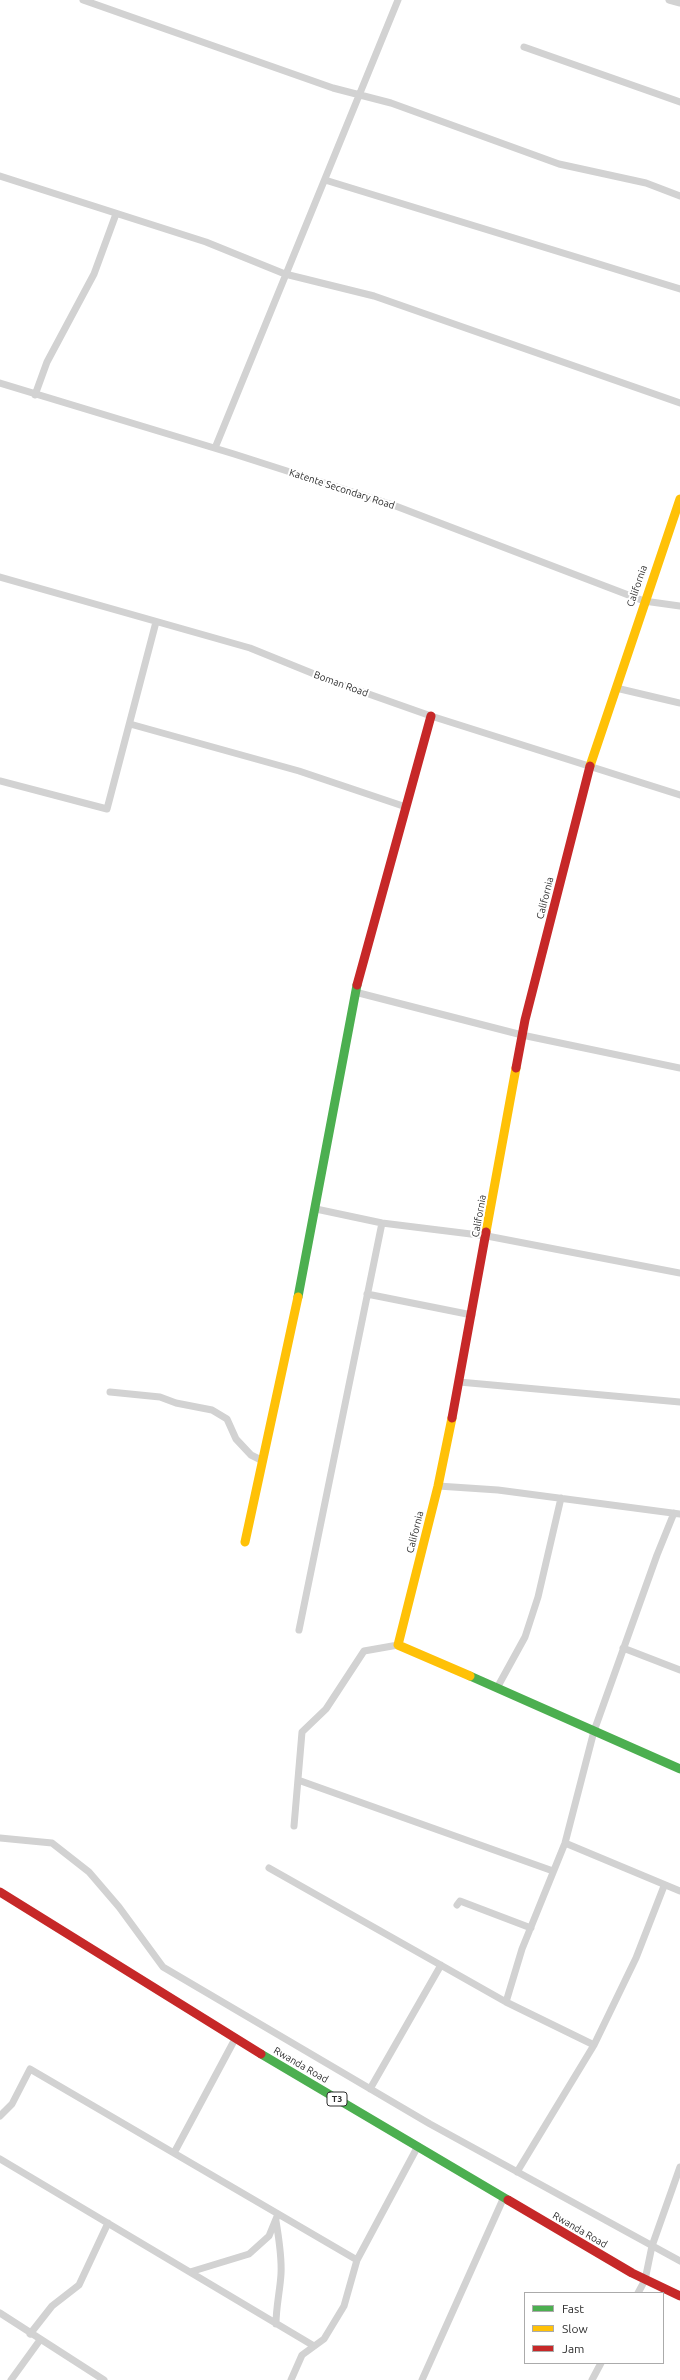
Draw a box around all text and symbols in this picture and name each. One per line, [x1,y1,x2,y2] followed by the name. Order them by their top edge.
[288,466,396,512] street label: Katente Secondary Road
[624,564,650,608] street label: California
[312,669,370,699] street label: Boman Road
[534,876,556,920] street label: California
[469,1194,489,1238] street label: California
[404,1510,426,1554] street label: California
[272,2045,330,2085] street label: Rwanda Road
[327,2092,347,2106] road number: T3
[551,2210,609,2250] street label: Rwanda Road
[524,2292,664,2364] legend
[562,2302,584,2315] text: Fast
[562,2322,588,2335] text: Slow
[562,2342,584,2355] text: Jam

